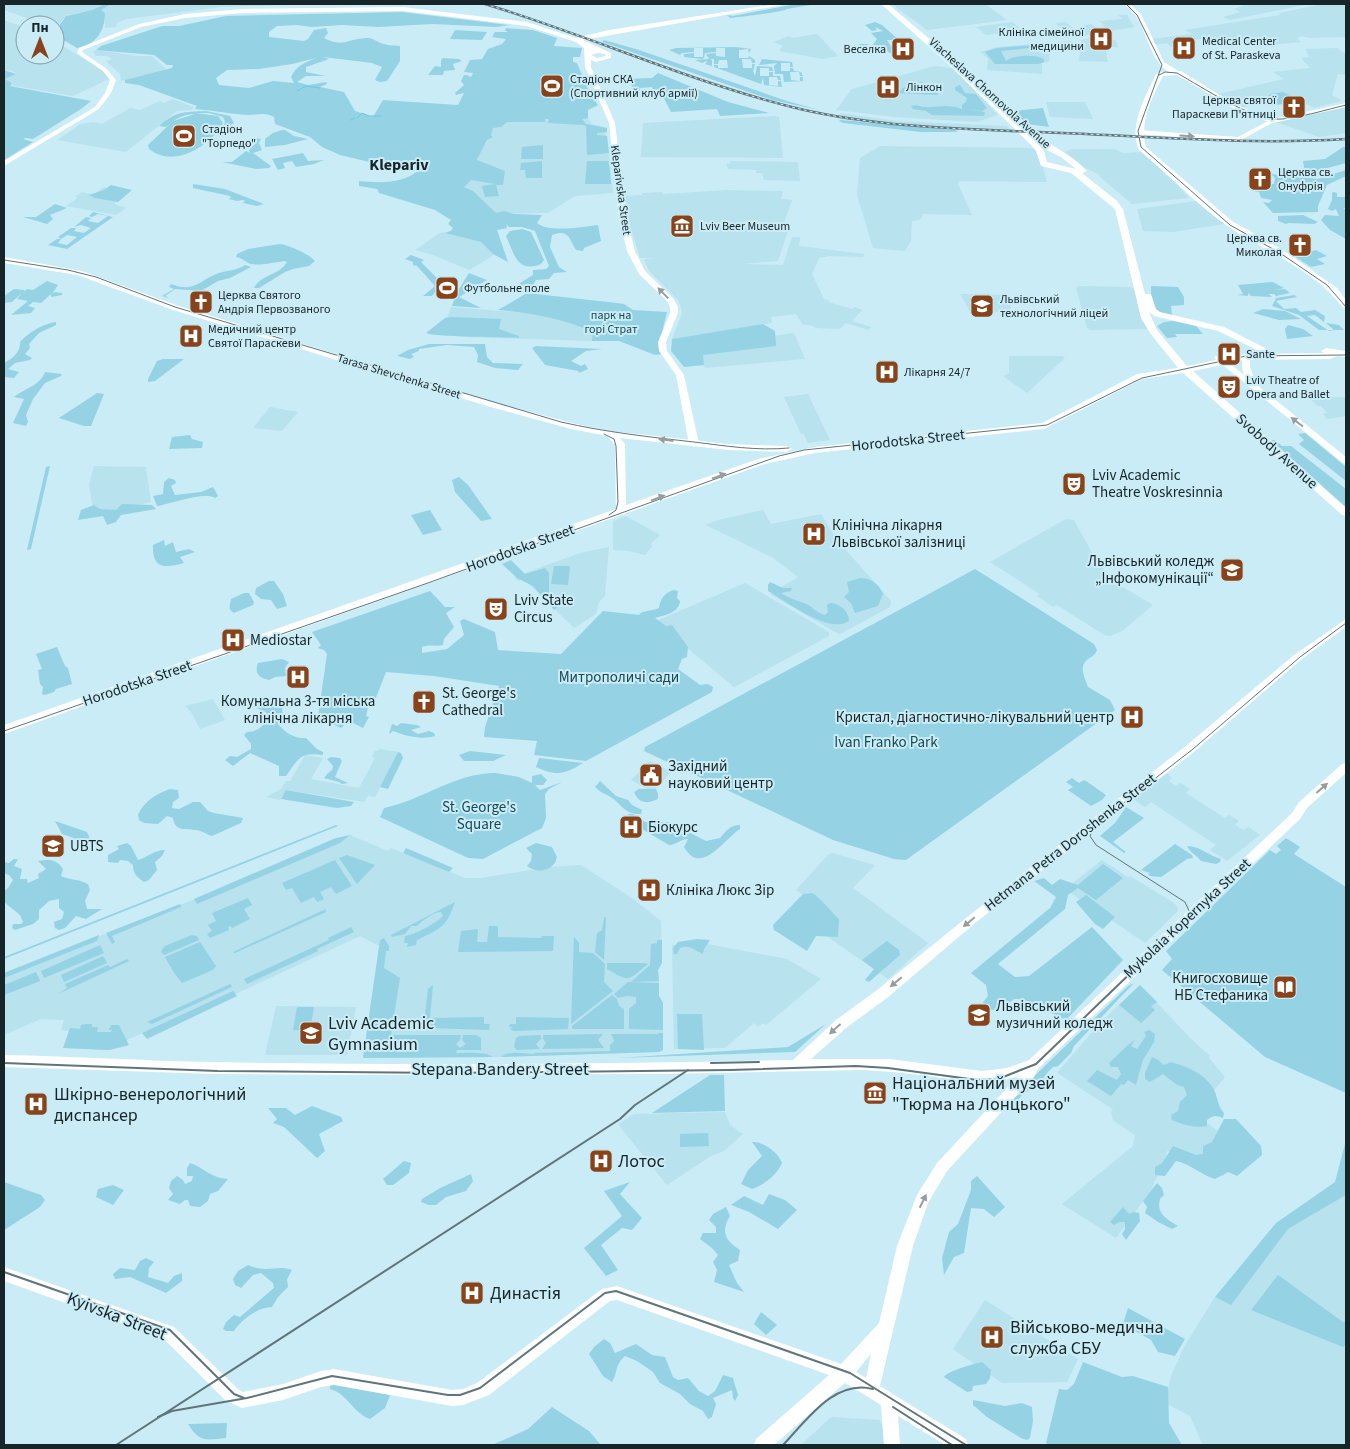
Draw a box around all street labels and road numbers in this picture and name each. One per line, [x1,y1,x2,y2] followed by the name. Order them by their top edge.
[925,34,1054,153] street label: Viacheslava Chornovola Avenue
[606,144,635,236] street label: Kleparivska Street
[335,350,463,403] street label: Tarasa Shevchenka Street
[1231,409,1322,494] street label: Svobody Avenue
[850,424,966,457] street label: Horodotska Street
[463,519,577,578] street label: Horodotska Street
[80,655,194,712] street label: Horodotska Street
[980,769,1161,916] street label: Hetmana Petra Doroshenka Street
[1119,854,1256,983] street label: Mykolaia Kopernyka Street
[411,1057,589,1082] street label: Stepana Bandery Street
[63,1286,170,1347] street label: Kyivska Street

